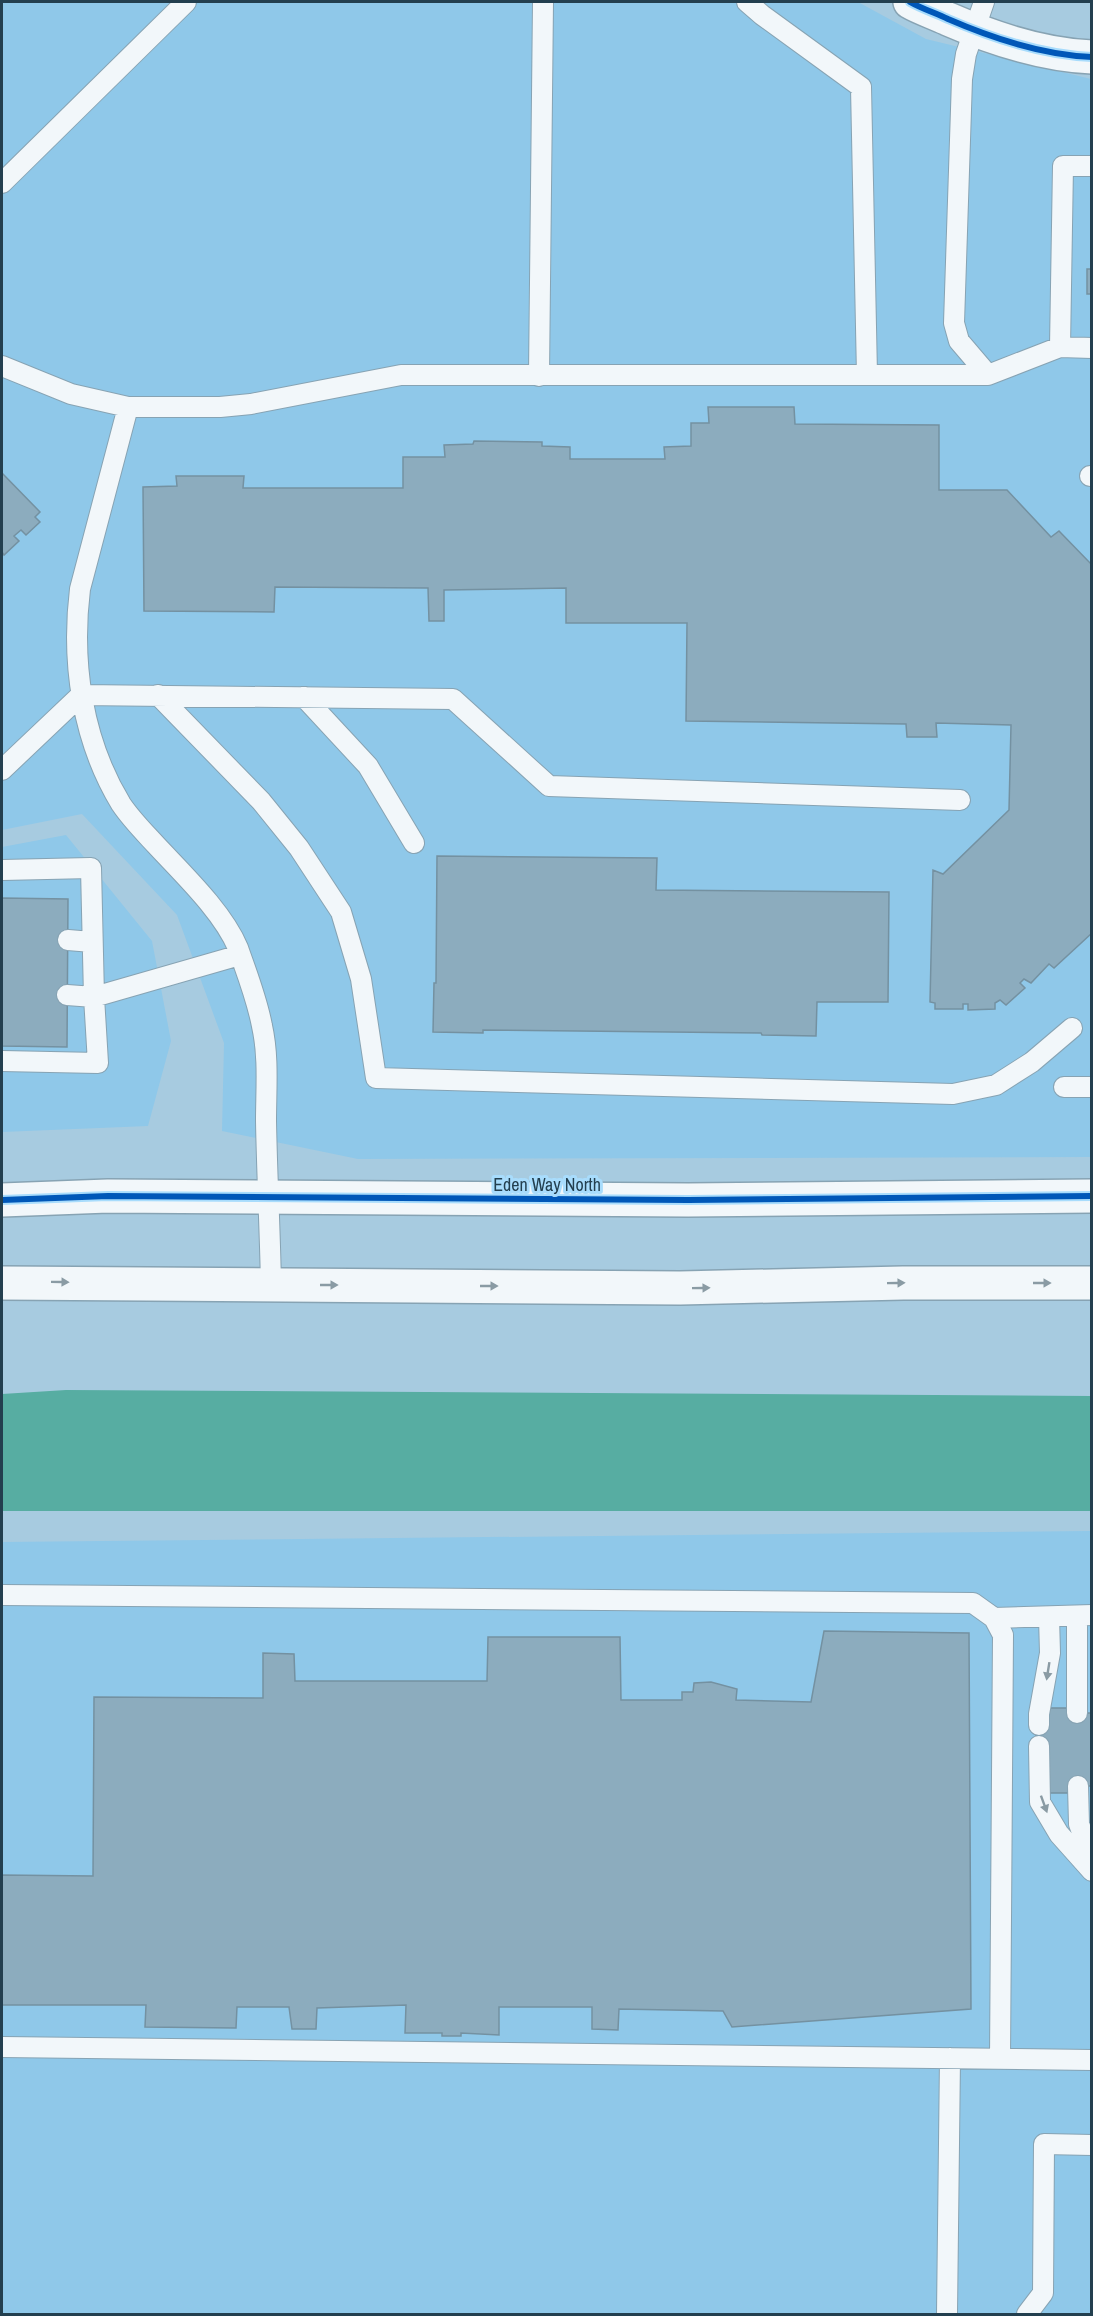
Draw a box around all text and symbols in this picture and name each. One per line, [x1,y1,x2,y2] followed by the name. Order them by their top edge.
[493,1172,601,1197] street label: Eden Way North
[50,1278,69,1287] one-way arrow
[1032,1278,1051,1288] one-way arrow
[886,1279,905,1288] one-way arrow
[320,1280,339,1290] one-way arrow
[479,1281,498,1291] one-way arrow
[691,1283,710,1292] one-way arrow
[1043,1662,1052,1681] one-way arrow
[1039,1795,1049,1813] one-way arrow

